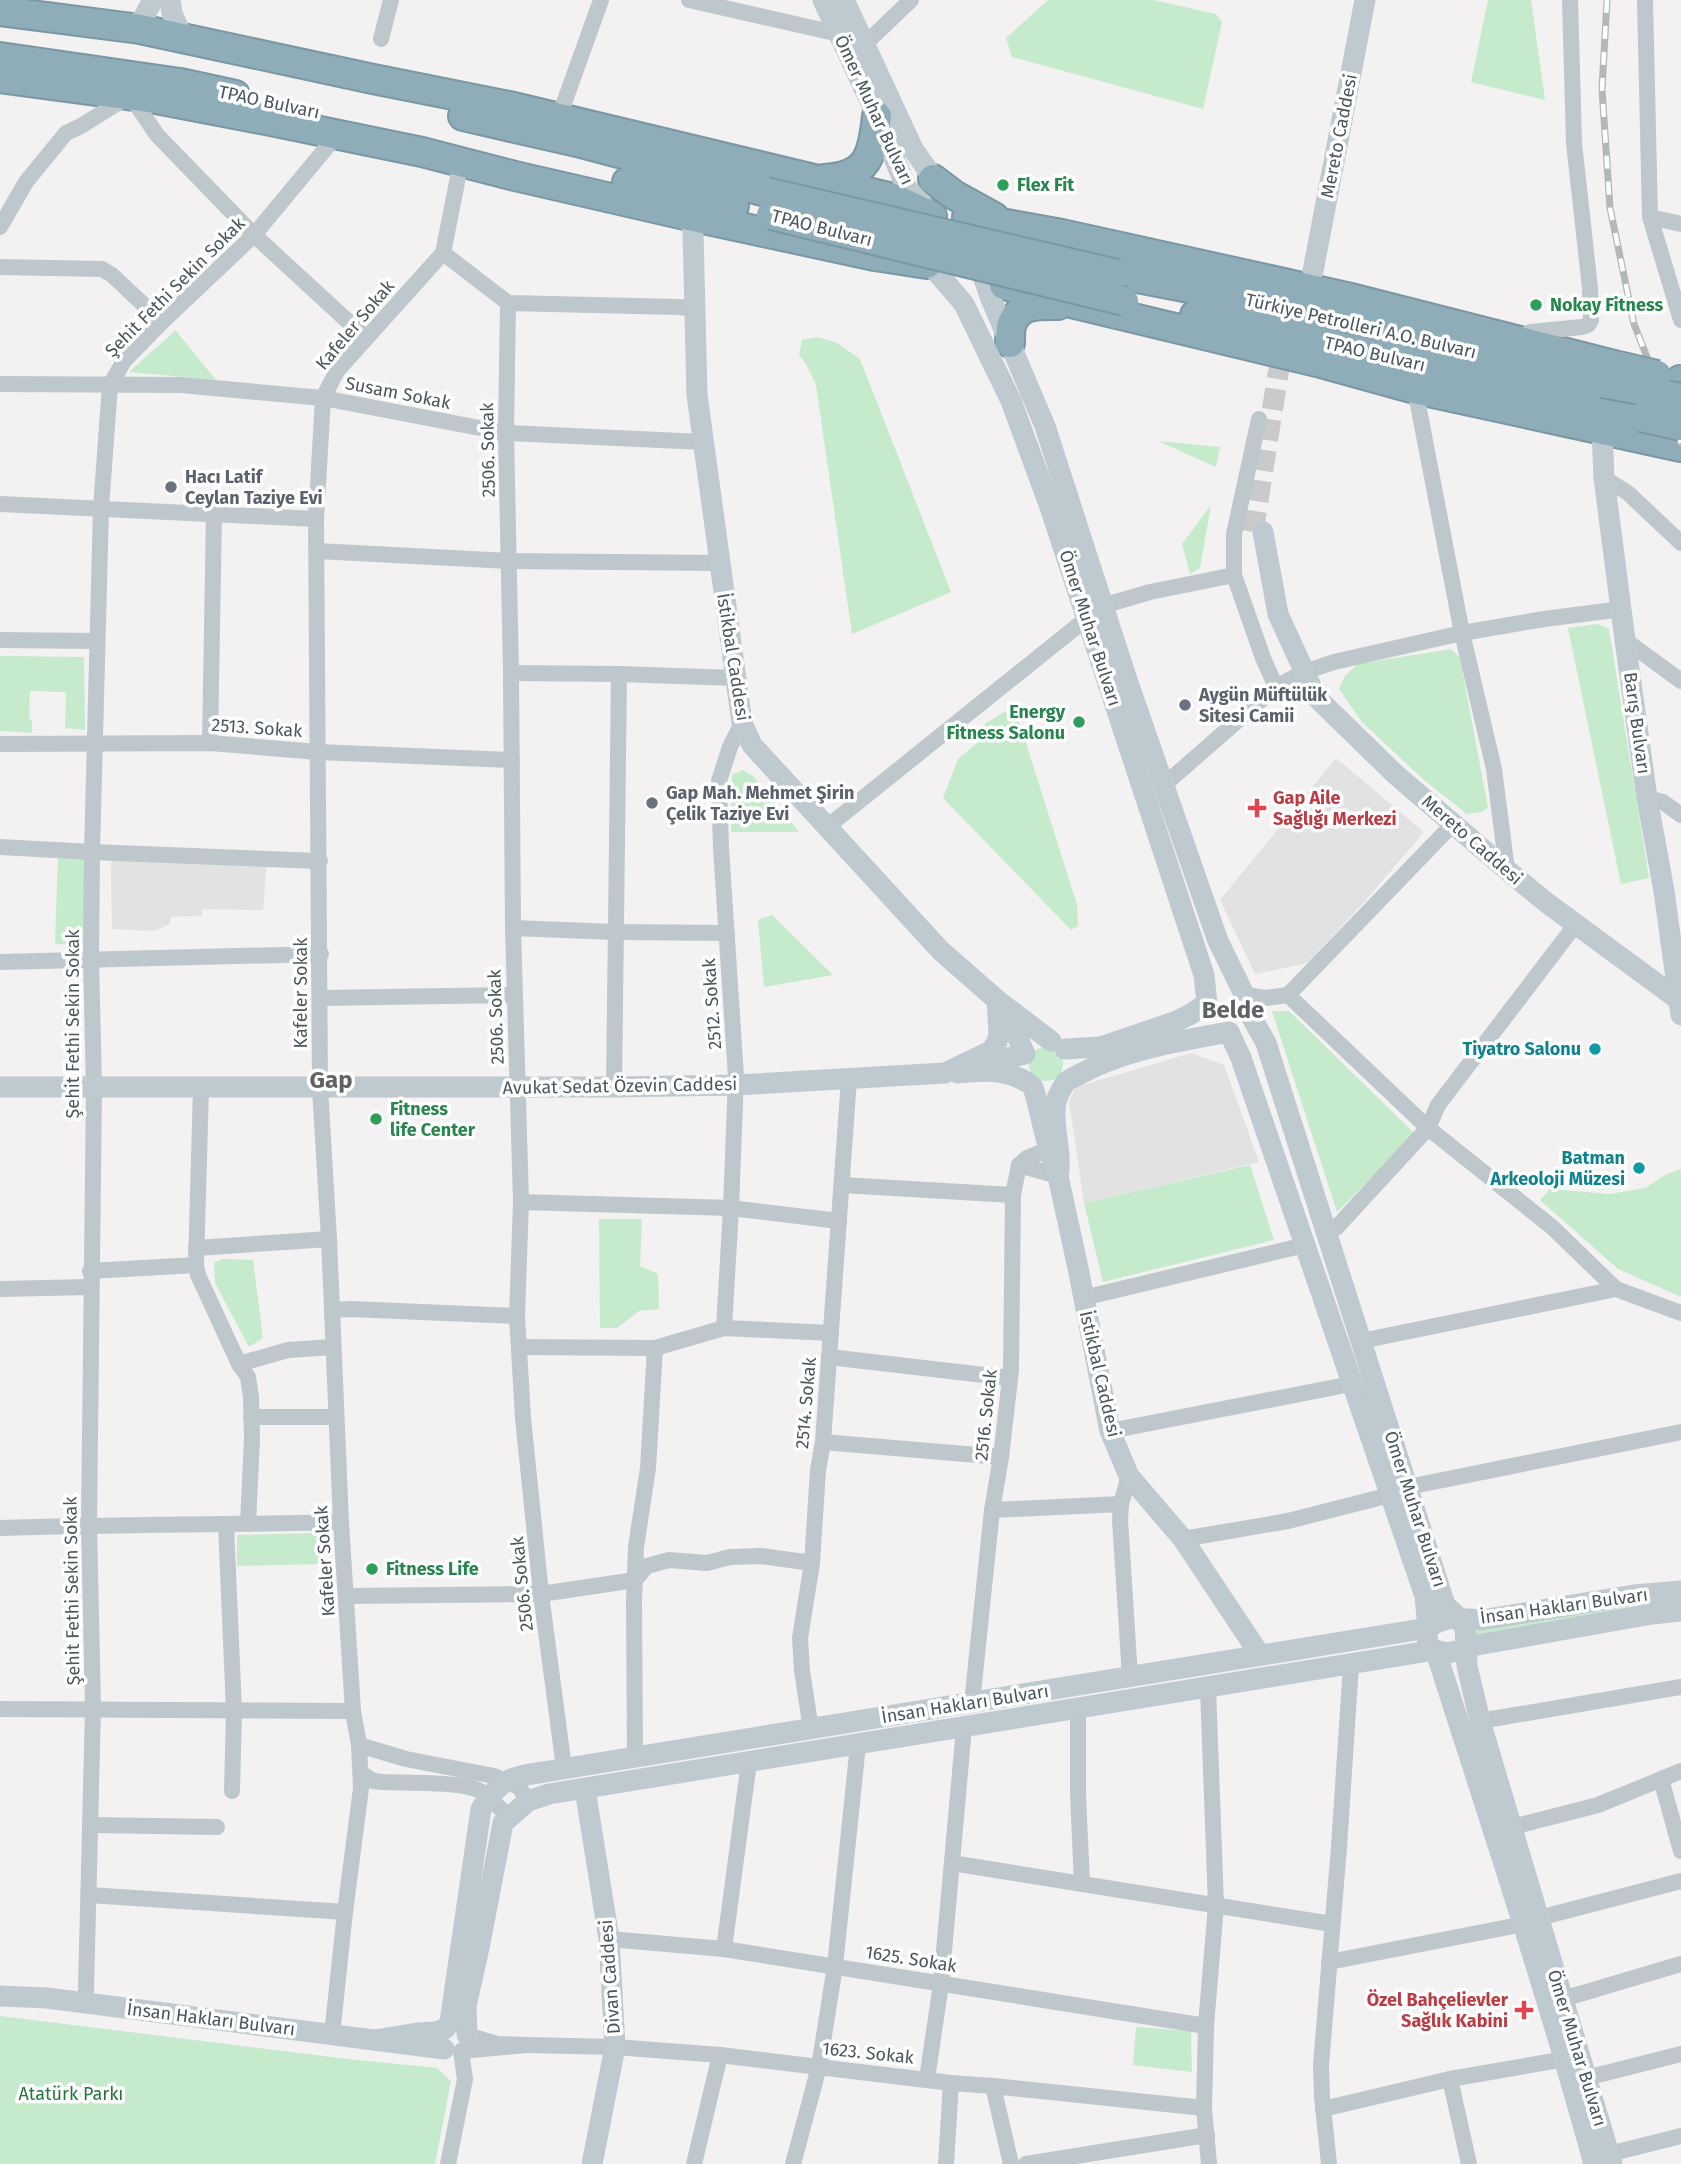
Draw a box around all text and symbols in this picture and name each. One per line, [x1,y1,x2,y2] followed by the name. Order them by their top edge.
[830,32,918,188] street label: Ömer Muhar Bulvarı
[1316,72,1362,200] street label: Mereto Caddesi
[216,81,322,123] street label: TPAO Bulvarı
[1017,174,1075,196] place label: Flex Fit
[995,177,1011,193] marker: Flex Fit
[769,205,875,251] street label: TPAO Bulvarı
[100,212,250,362] street label: Şehit Fethi Sekin Sokak
[311,275,400,375] street label: Kafeler Sokak
[1243,289,1479,363] street label: Türkiye Petrolleri A.O. Bulvarı
[1550,294,1663,316] place label: Nokay Fitness
[1528,297,1544,313] marker: Nokay Fitness
[1322,332,1428,376] street label: TPAO Bulvarı
[343,372,453,414] street label: Susam Sokak
[476,402,500,498] street label: 2506. Sokak
[185,466,323,509] place label: Hacı Latif Ceylan Taziye Evi
[163,479,179,495] marker: Hacı Latif Ceylan Taziye Evi
[1054,547,1126,709] street label: Ömer Muhar Bulvarı
[712,591,754,723] street label: İstikbal Caddesi
[1619,671,1655,775] street label: Barış Bulvarı
[1198,684,1328,727] place label: Aygün Müftülük Sitesi Camii
[1177,697,1193,713] marker: Aygün Müftülük Sitesi Camii
[946,701,1066,744] place label: Energy Fitness Salonu
[211,714,304,742] street label: 2513. Sokak
[1071,714,1087,730] marker: Energy Fitness Salonu
[666,782,854,825] place label: Gap Mah. Mehmet Şirin Çelik Taziye Evi
[1273,787,1397,830] place label: Gap Aile Sağlığı Merkezi
[1417,790,1527,890] street label: Mereto Caddesi
[644,795,660,811] marker: Gap Mah. Mehmet Şirin Çelik Taziye Evi
[1247,798,1267,818] marker: Gap Aile Sağlığı Merkezi
[62,929,84,1118] street label: Şehit Fethi Sekin Sokak
[290,937,312,1048] street label: Kafeler Sokak
[698,957,726,1050] street label: 2512. Sokak
[483,968,509,1065] street label: 2506. Sokak
[1202,996,1264,1024] district label: Belde
[1463,1038,1581,1060] place label: Tiyatro Salonu
[1587,1041,1603,1057] marker: Tiyatro Salonu
[310,1066,352,1094] district label: Gap
[503,1073,737,1099] street label: Avukat Sedat Özevin Caddesi
[390,1098,476,1141] place label: Fitness life Center
[368,1111,384,1127] marker: Fitness life Center
[1490,1147,1625,1190] place label: Batman Arkeoloji Müzesi
[1631,1160,1647,1176] marker: Batman Arkeoloji Müzesi
[1075,1309,1125,1439] street label: İstikbal Caddesi
[791,1356,821,1450] street label: 2514. Sokak
[970,1367,1002,1462] street label: 2516. Sokak
[1379,1428,1451,1590] street label: Ömer Muhar Bulvarı
[59,1496,85,1686] street label: Şehit Fethi Sekin Sokak
[310,1504,340,1617] street label: Kafeler Sokak
[506,1535,538,1632] street label: 2506. Sokak
[386,1558,479,1580] place label: Fitness Life
[364,1561,380,1577] marker: Fitness Life
[1479,1583,1649,1629] street label: İnsan Hakları Bulvarı
[880,1680,1050,1728] street label: İnsan Hakları Bulvarı
[595,1919,625,2035] street label: Divan Caddesi
[864,1941,959,1977] street label: 1625. Sokak
[1543,1967,1611,2129] street label: Ömer Muhar Bulvarı
[1367,1989,1509,2032] place label: Özel Bahçelievler Sağlık Kabini
[126,1998,296,2040] street label: İnsan Hakları Bulvarı
[1514,2000,1534,2020] marker: Özel Bahçelievler Sağlık Kabini
[821,2037,916,2069] street label: 1623. Sokak
[19,2083,123,2105] park label: Atatürk Parkı

